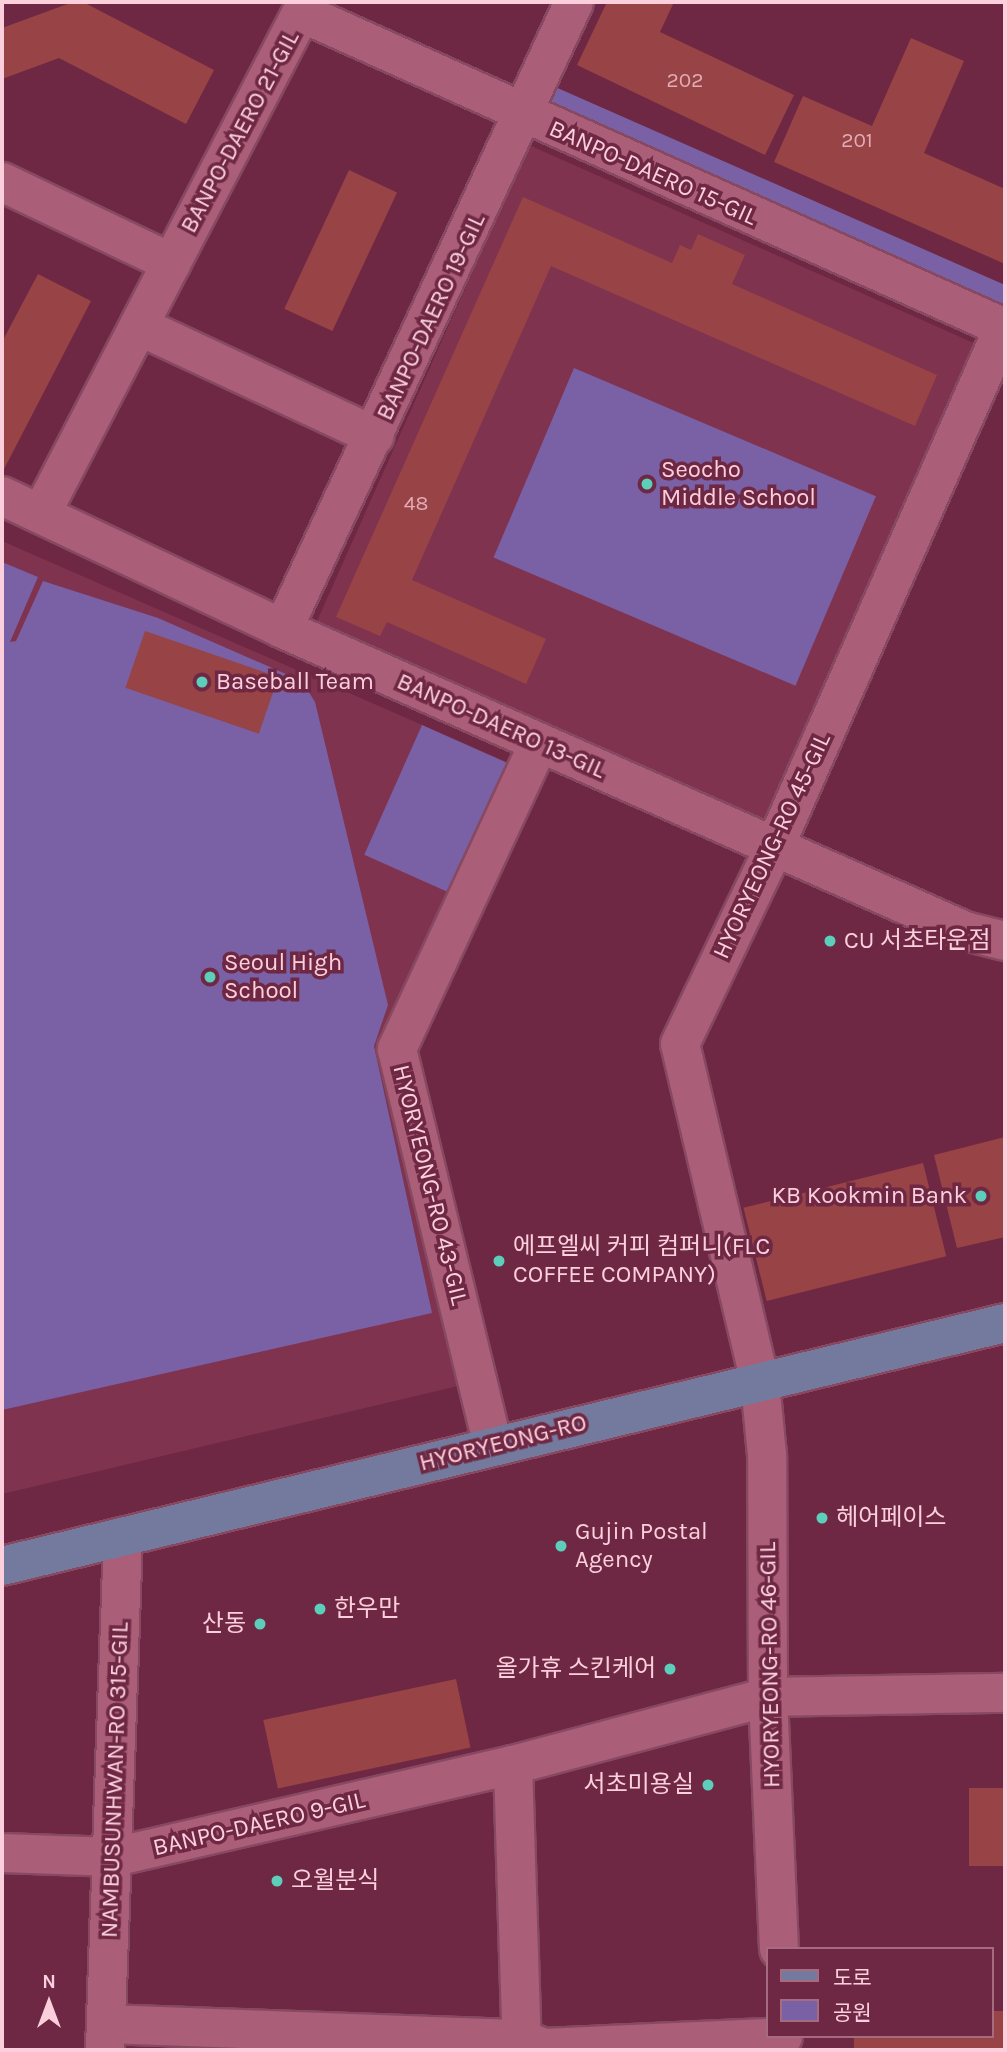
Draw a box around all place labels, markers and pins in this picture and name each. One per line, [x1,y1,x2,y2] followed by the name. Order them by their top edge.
[661,456,816,512] place label: Seocho Middle School
[639,476,655,492] marker: Seocho Middle School
[216,668,374,696] place label: Baseball Team
[194,674,210,690] marker: Baseball Team
[844,927,990,955] place label: CU 서초타운점
[822,933,838,949] marker: CU 서초타운점
[224,949,342,1005] place label: Seoul High School
[202,969,218,985] marker: Seoul High School
[772,1182,967,1210] place label: KB Kookmin Bank
[973,1188,989,1204] marker: KB Kookmin Bank
[513,1233,770,1289] place label: 에프엘씨 커피 컴퍼니(FLC COFFEE COMPANY)
[491,1253,507,1269] marker: 에프엘씨 커피 컴퍼니(FLC COFFEE COMPANY)
[836,1504,946,1532] place label: 헤어페이스
[814,1510,830,1526] marker: 헤어페이스
[575,1518,708,1574] place label: Gujin Postal Agency
[553,1538,569,1554] marker: Gujin Postal Agency
[334,1595,400,1623] place label: 한우만
[312,1601,328,1617] marker: 한우만
[202,1610,246,1638] place label: 산동
[252,1616,268,1632] marker: 산동
[496,1655,656,1683] place label: 올가휴 스킨케어
[662,1661,678,1677] marker: 올가휴 스킨케어
[584,1771,694,1799] place label: 서초미용실
[700,1777,716,1793] marker: 서초미용실
[291,1867,379,1895] place label: 오월분식
[269,1873,285,1889] marker: 오월분식

